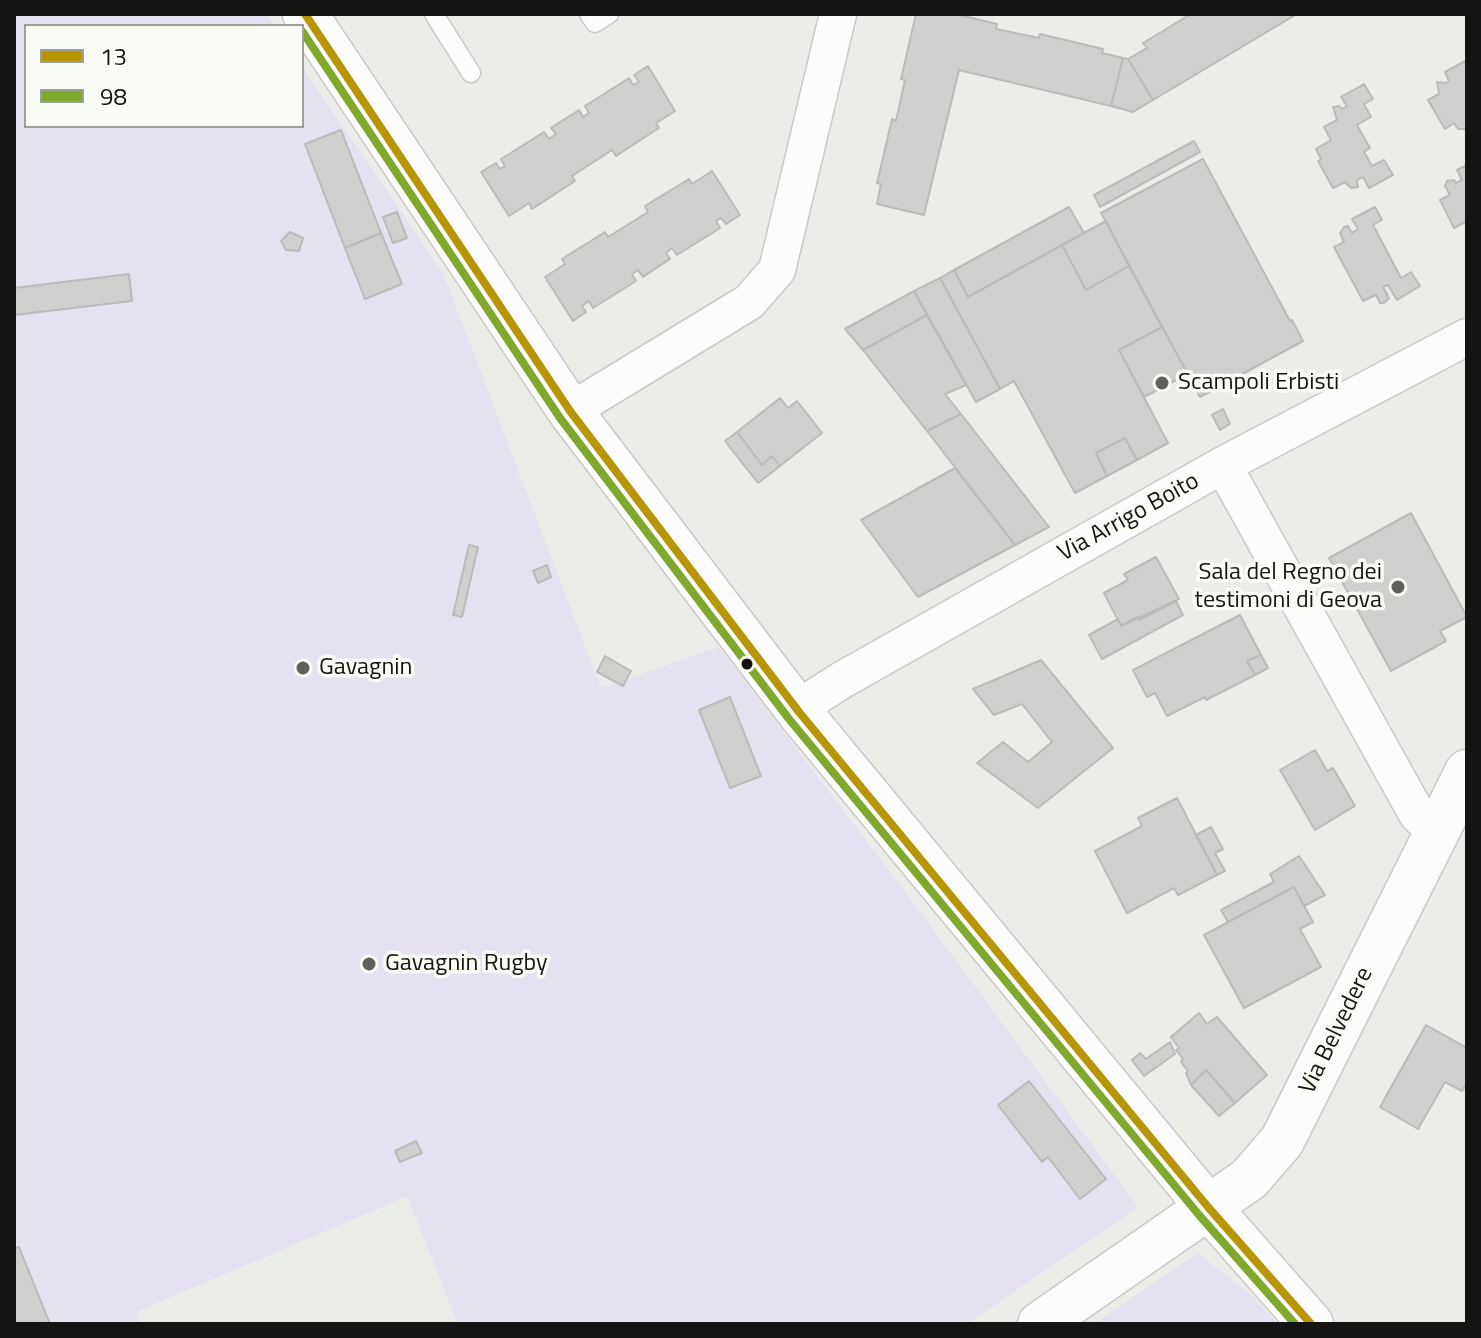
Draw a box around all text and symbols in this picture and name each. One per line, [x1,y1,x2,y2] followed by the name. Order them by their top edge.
[24,24,304,128] legend
[100,38,127,74] text: 13
[100,78,127,114] text: 98
[1178,369,1339,397] place label: Scampoli Erbisti
[1153,374,1171,392] marker: Scampoli Erbisti
[1053,467,1205,569] street label: Via Arrigo Boito
[1194,559,1382,615] place label: Sala del Regno dei testimoni di Geova
[1389,578,1407,596] marker: Sala del Regno dei testimoni di Geova
[319,654,412,682] place label: Gavagnin
[739,656,755,672] unlabelled marker
[294,659,312,677] marker: Gavagnin
[385,950,548,978] place label: Gavagnin Rugby
[360,955,378,973] marker: Gavagnin Rugby
[1294,963,1380,1099] street label: Via Belvedere

